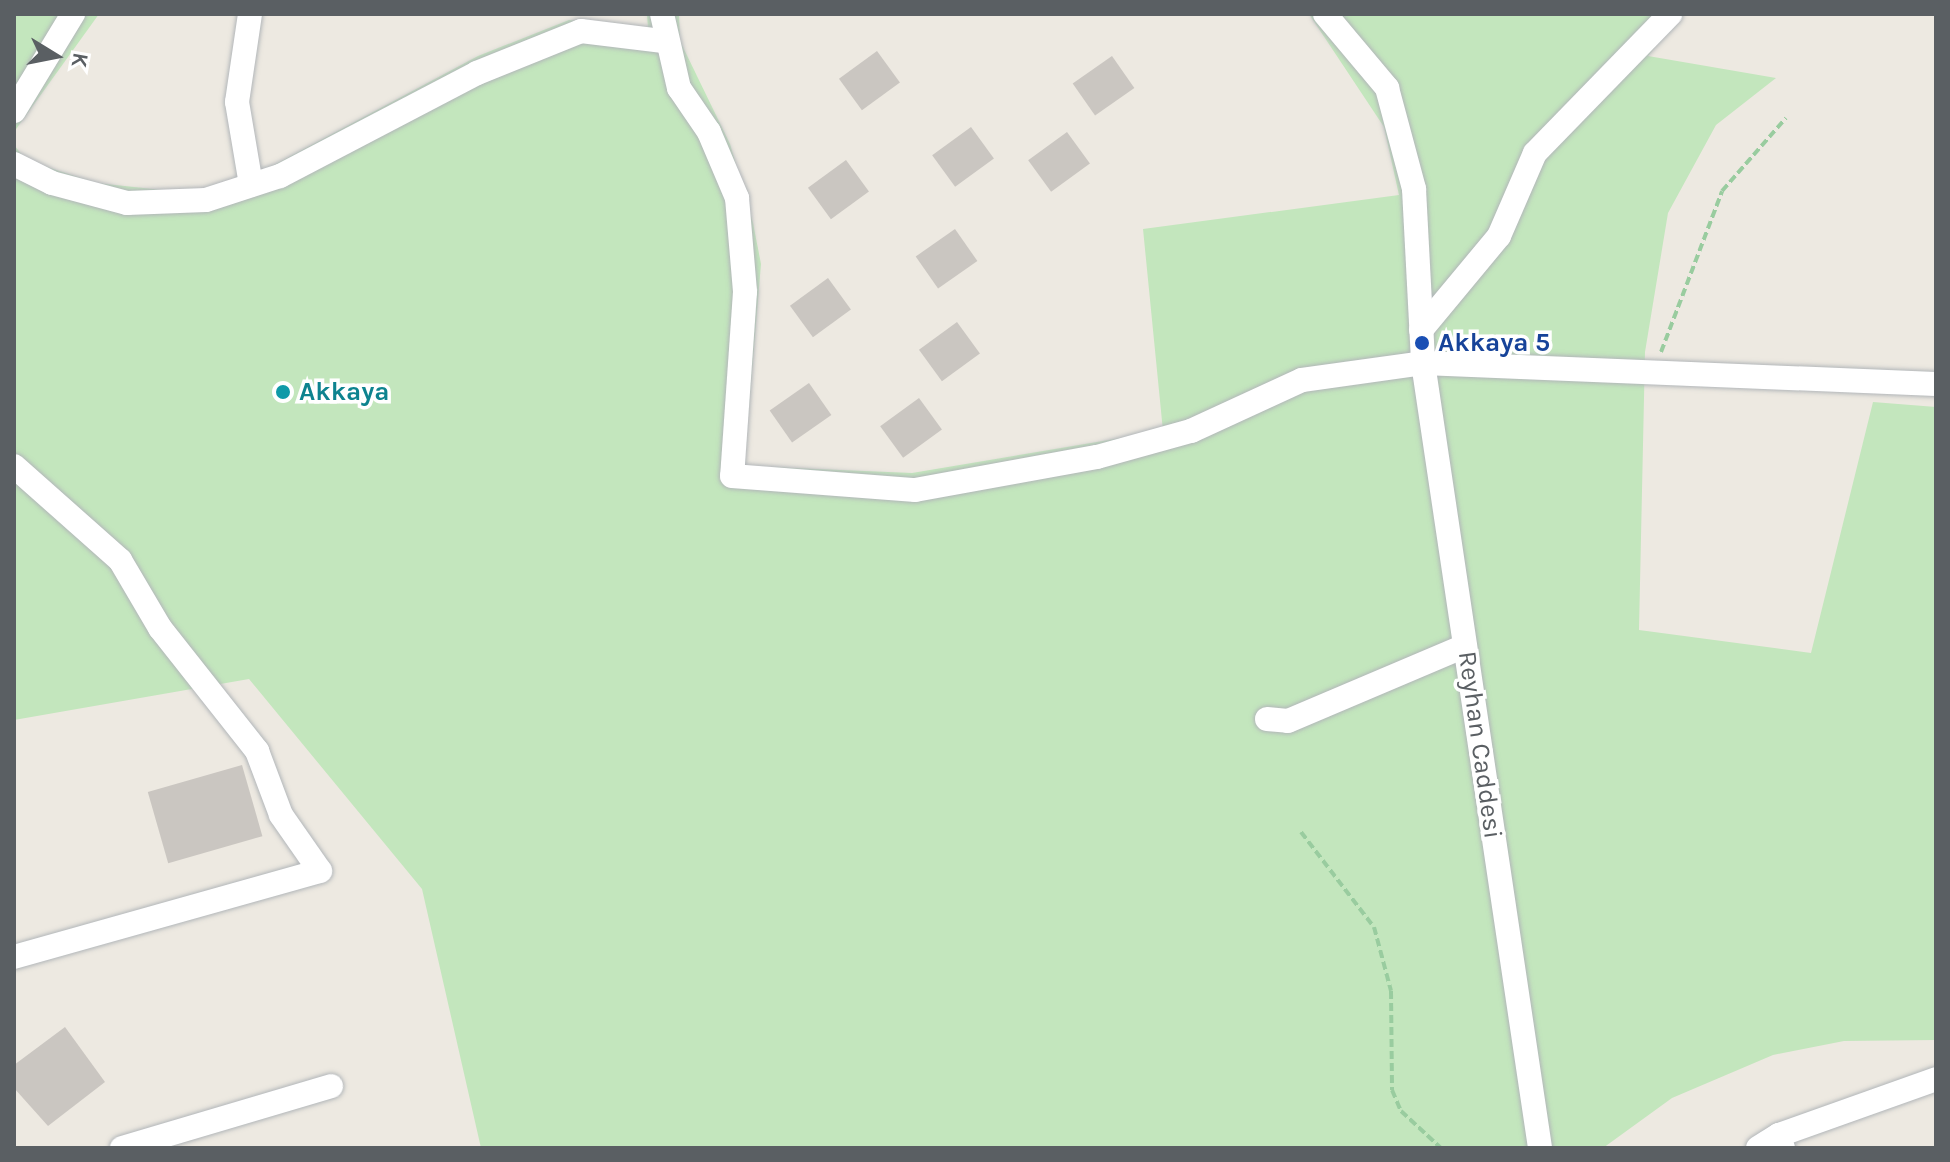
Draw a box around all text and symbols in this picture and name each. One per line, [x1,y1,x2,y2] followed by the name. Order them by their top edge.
[16,16,96,96] north arrow
[66,51,94,70] text: K
[1438,327,1550,359] place label: Akkaya 5
[1413,334,1431,352] marker: Akkaya 5
[299,376,390,408] place label: Akkaya
[274,383,292,401] marker: Akkaya
[1451,649,1509,841] street label: Reyhan Caddesi

